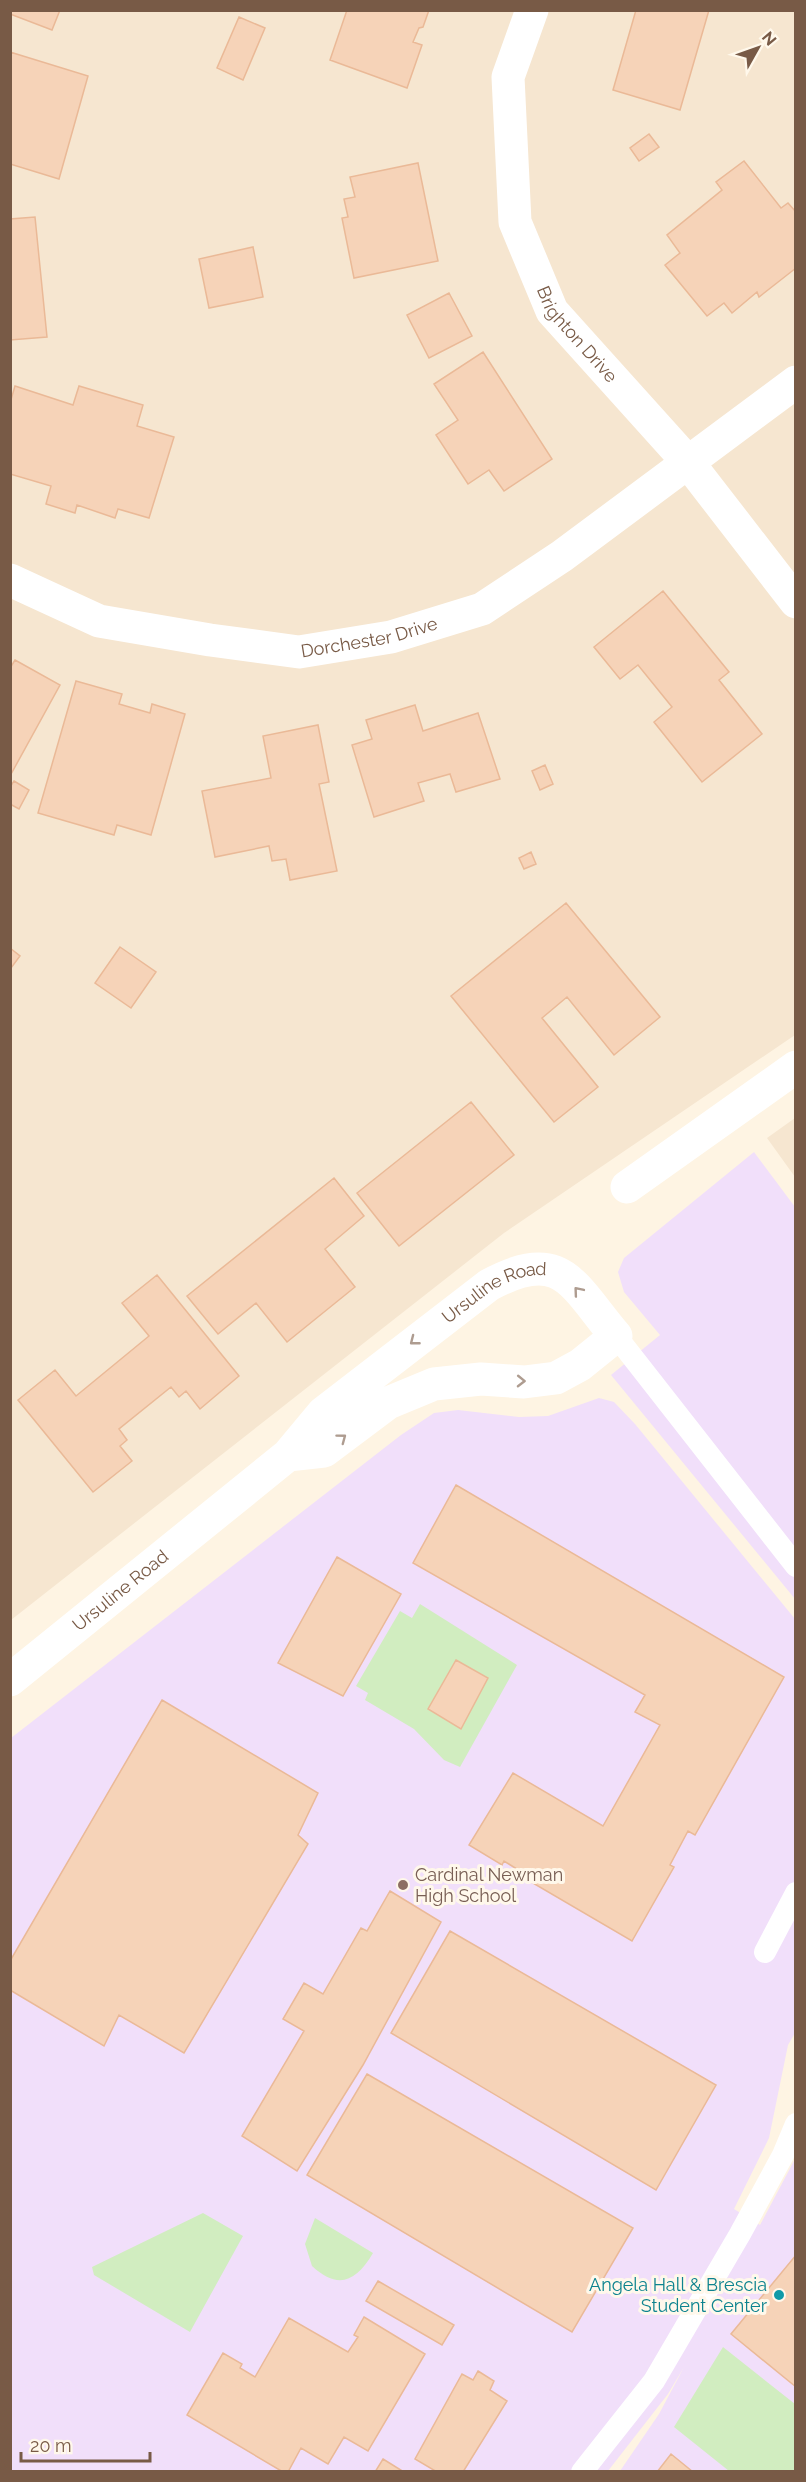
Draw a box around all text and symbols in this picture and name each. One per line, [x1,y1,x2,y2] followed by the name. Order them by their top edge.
[728,18,788,78] north arrow
[758,28,780,49] text: N
[533,283,622,387] street label: Brighton Drive
[299,612,440,662] street label: Dorchester Drive
[438,1258,547,1327] street label: Ursuline Road
[574,1287,585,1298] one-way arrow
[410,1333,421,1344] one-way arrow
[517,1375,526,1388] one-way arrow
[335,1434,346,1445] one-way arrow
[68,1545,172,1635] street label: Ursuline Road
[415,1864,563,1906] place label: Cardinal Newman High School
[396,1878,410,1892] marker: Cardinal Newman High School
[589,2274,768,2316] place label: Angela Hall & Brescia Student Center
[772,2288,786,2302] marker: Angela Hall & Brescia Student Center
[21,2425,150,2463] scale bar
[30,2435,72,2456] text: 20 m

